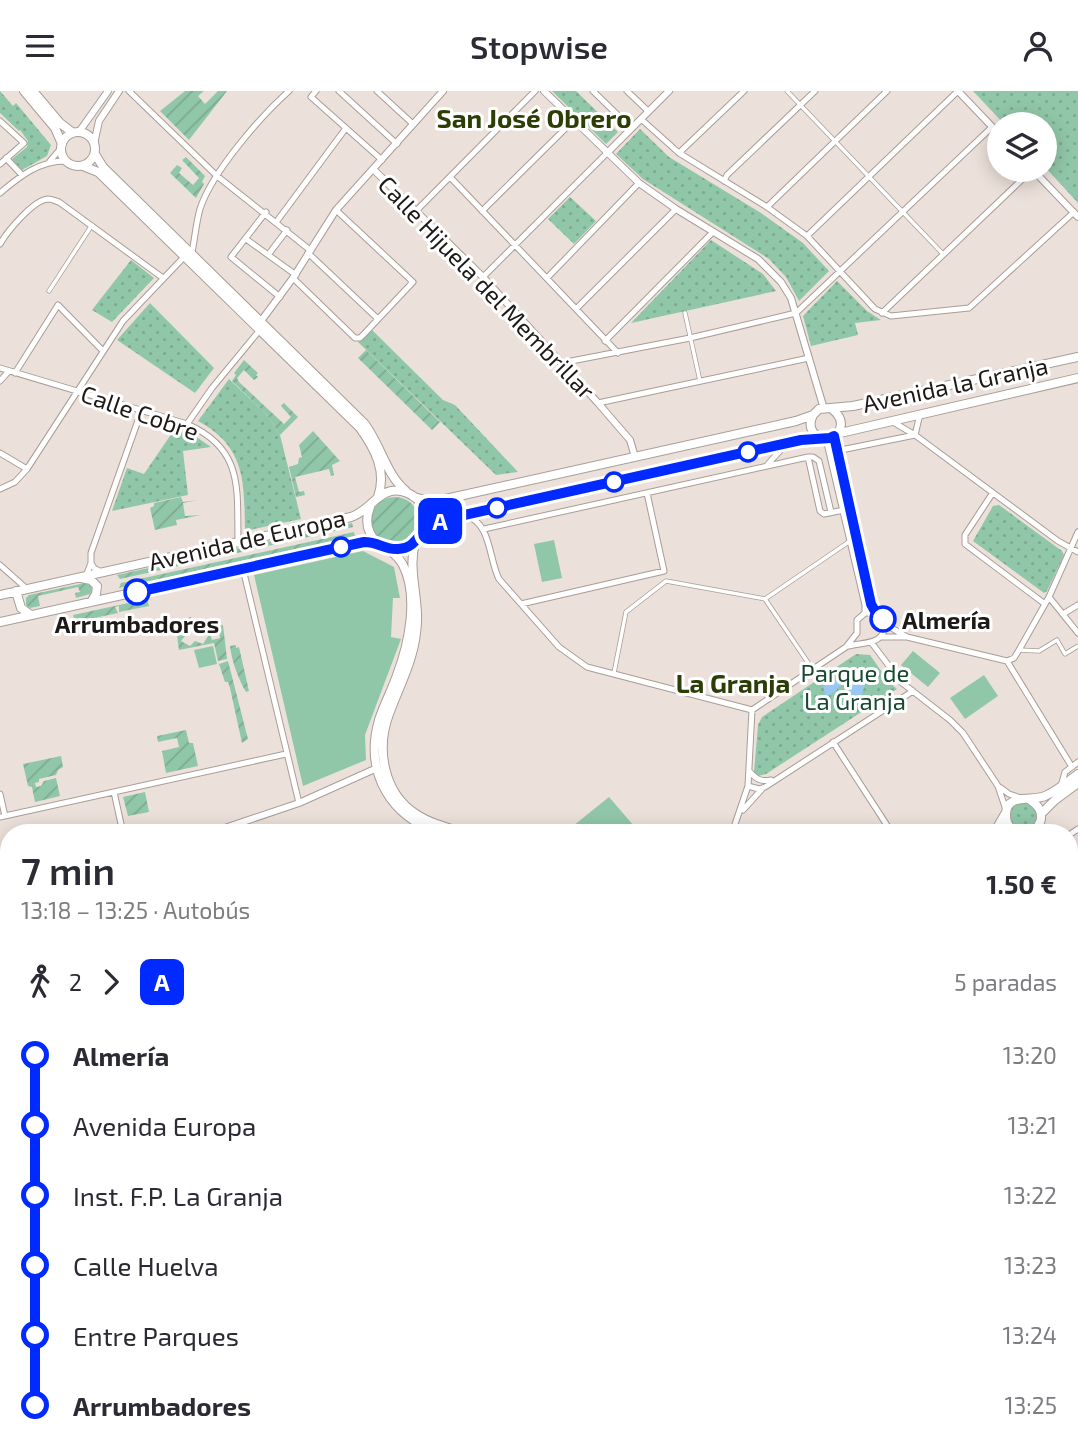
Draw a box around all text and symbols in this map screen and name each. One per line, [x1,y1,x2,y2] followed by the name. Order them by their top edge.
[21,27,59,65] icon: menu
[470,27,608,65] text: Stopwise
[1019,27,1057,65] icon: person
[437,102,632,133] district label: San José Obrero
[987,112,1057,182] map controls
[987,112,1057,182] button: layers
[373,169,602,405] street label: Calle Hijuela del Membrillar
[860,350,1050,418] street label: Avenida la Granja
[77,378,203,446] street label: Calle Cobre
[738,442,758,462] unlabelled marker
[604,472,624,492] unlabelled marker
[417,498,463,544] line badge: A
[487,498,507,518] unlabelled marker
[146,502,348,576] street label: Avenida de Europa
[432,506,448,535] text: A
[331,537,351,557] unlabelled marker
[124,579,150,605] marker: Arrumbadores
[902,605,991,634] place label: Almería
[870,606,896,632] marker: Almería
[55,609,219,638] place label: Arrumbadores
[801,658,909,715] park label: Parque de La Granja
[676,667,790,698] district label: La Granja
[21,847,115,893] text: 7 min
[986,868,1057,899] text: 1.50 €
[21,896,250,924] text: 13:18 – 13:25 · Autobús
[21,963,59,1001] icon: walk
[92,963,130,1001] icon: forward
[154,967,170,996] text: A
[69,968,82,996] text: 2
[954,968,1057,996] text: 5 paradas
[73,1040,169,1071] text: Almería
[1003,1041,1057,1069] text: 13:20
[73,1110,256,1141] text: Avenida Europa
[1008,1111,1057,1139] text: 13:21
[73,1180,283,1211] text: Inst. F.P. La Granja
[1004,1181,1057,1209] text: 13:22
[73,1250,219,1281] text: Calle Huelva
[1004,1251,1057,1279] text: 13:23
[73,1320,239,1351] text: Entre Parques
[1003,1321,1057,1349] text: 13:24
[73,1390,251,1421] text: Arrumbadores
[1004,1391,1057,1419] text: 13:25

